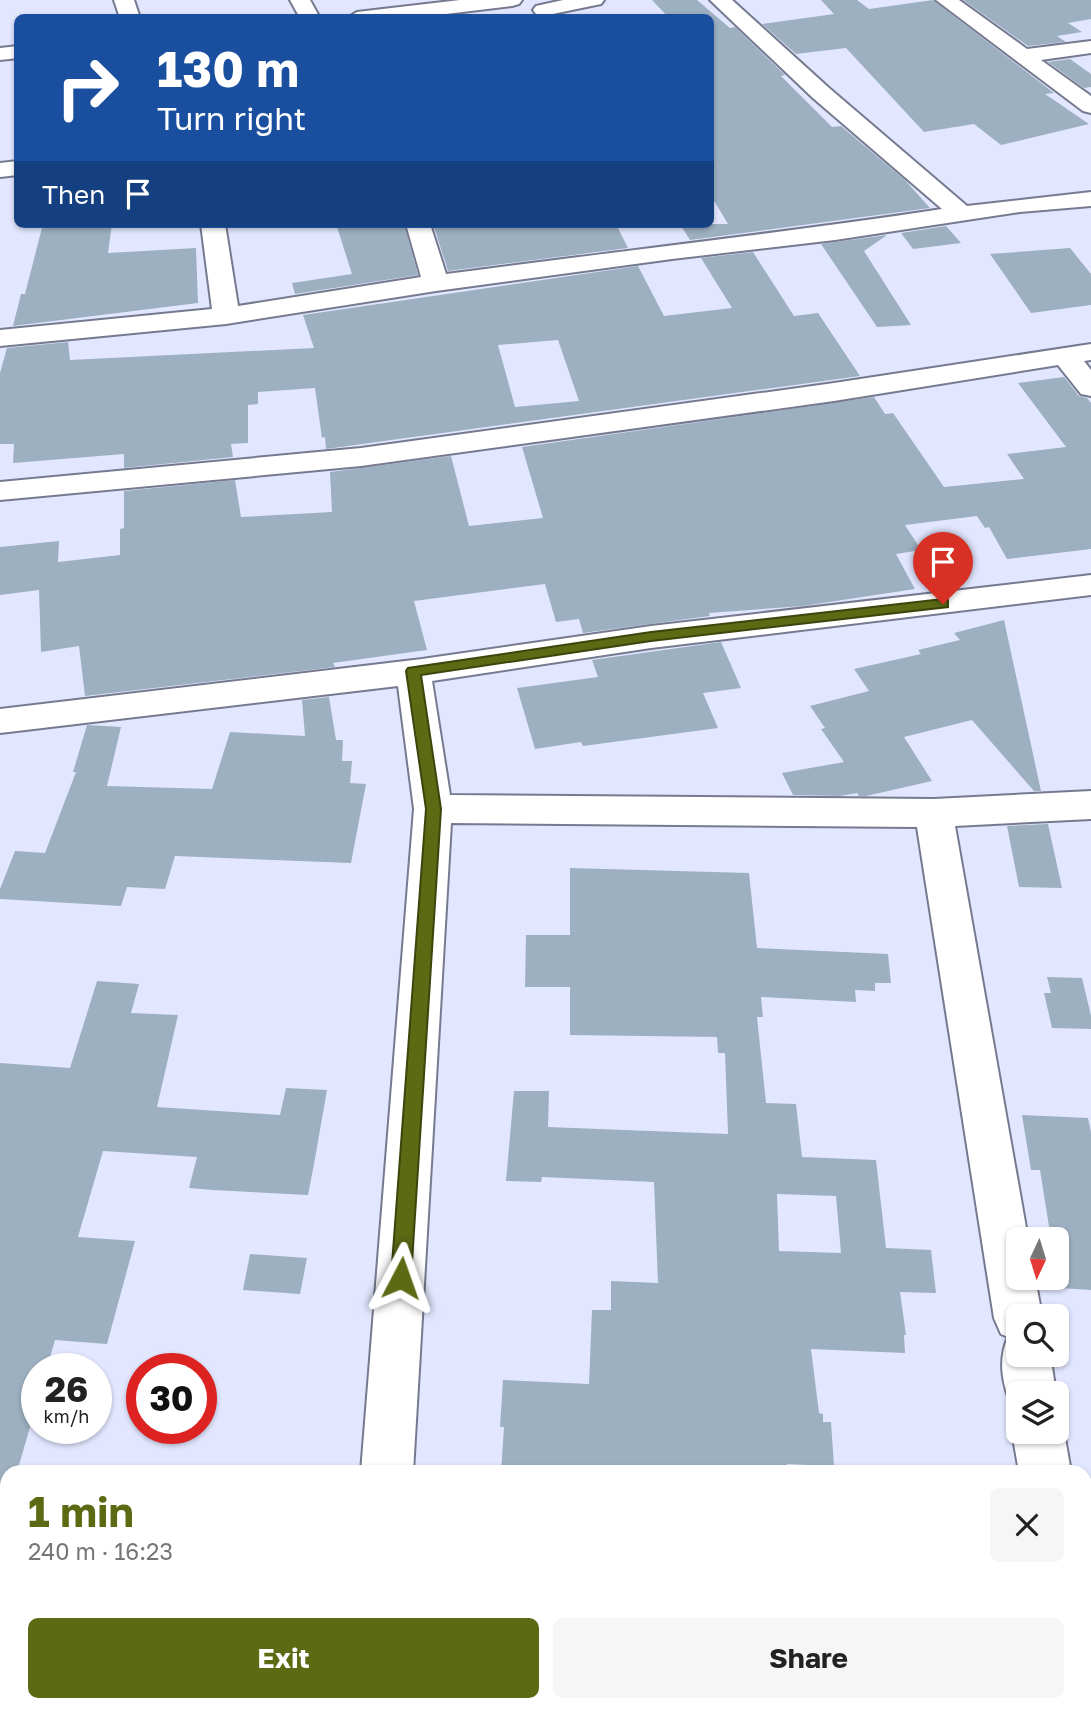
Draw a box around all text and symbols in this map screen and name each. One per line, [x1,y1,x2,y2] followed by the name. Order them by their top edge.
[157,39,299,98] text: 130 m
[42,42,133,133] icon: right
[157,99,306,137] text: Turn right
[119,175,157,213] icon: arrive
[42,179,105,210] text: Then
[913,532,973,604] pin
[924,543,962,581] icon: arrive
[1006,1227,1069,1290] north arrow
[1006,1227,1069,1444] map controls
[364,1241,438,1315] position arrow
[1006,1304,1069,1367] button: search
[126,1353,217,1444] speed limit sign: 30
[45,1368,88,1410] text: 26
[1006,1381,1069,1444] button: layers
[44,1405,89,1427] text: km/h
[28,1486,134,1536] text: 1 min
[990,1488,1064,1562] button: close
[28,1537,173,1565] text: 240 m · 16:23
[28,1618,539,1698] button: Exit
[553,1618,1064,1698] button: Share

